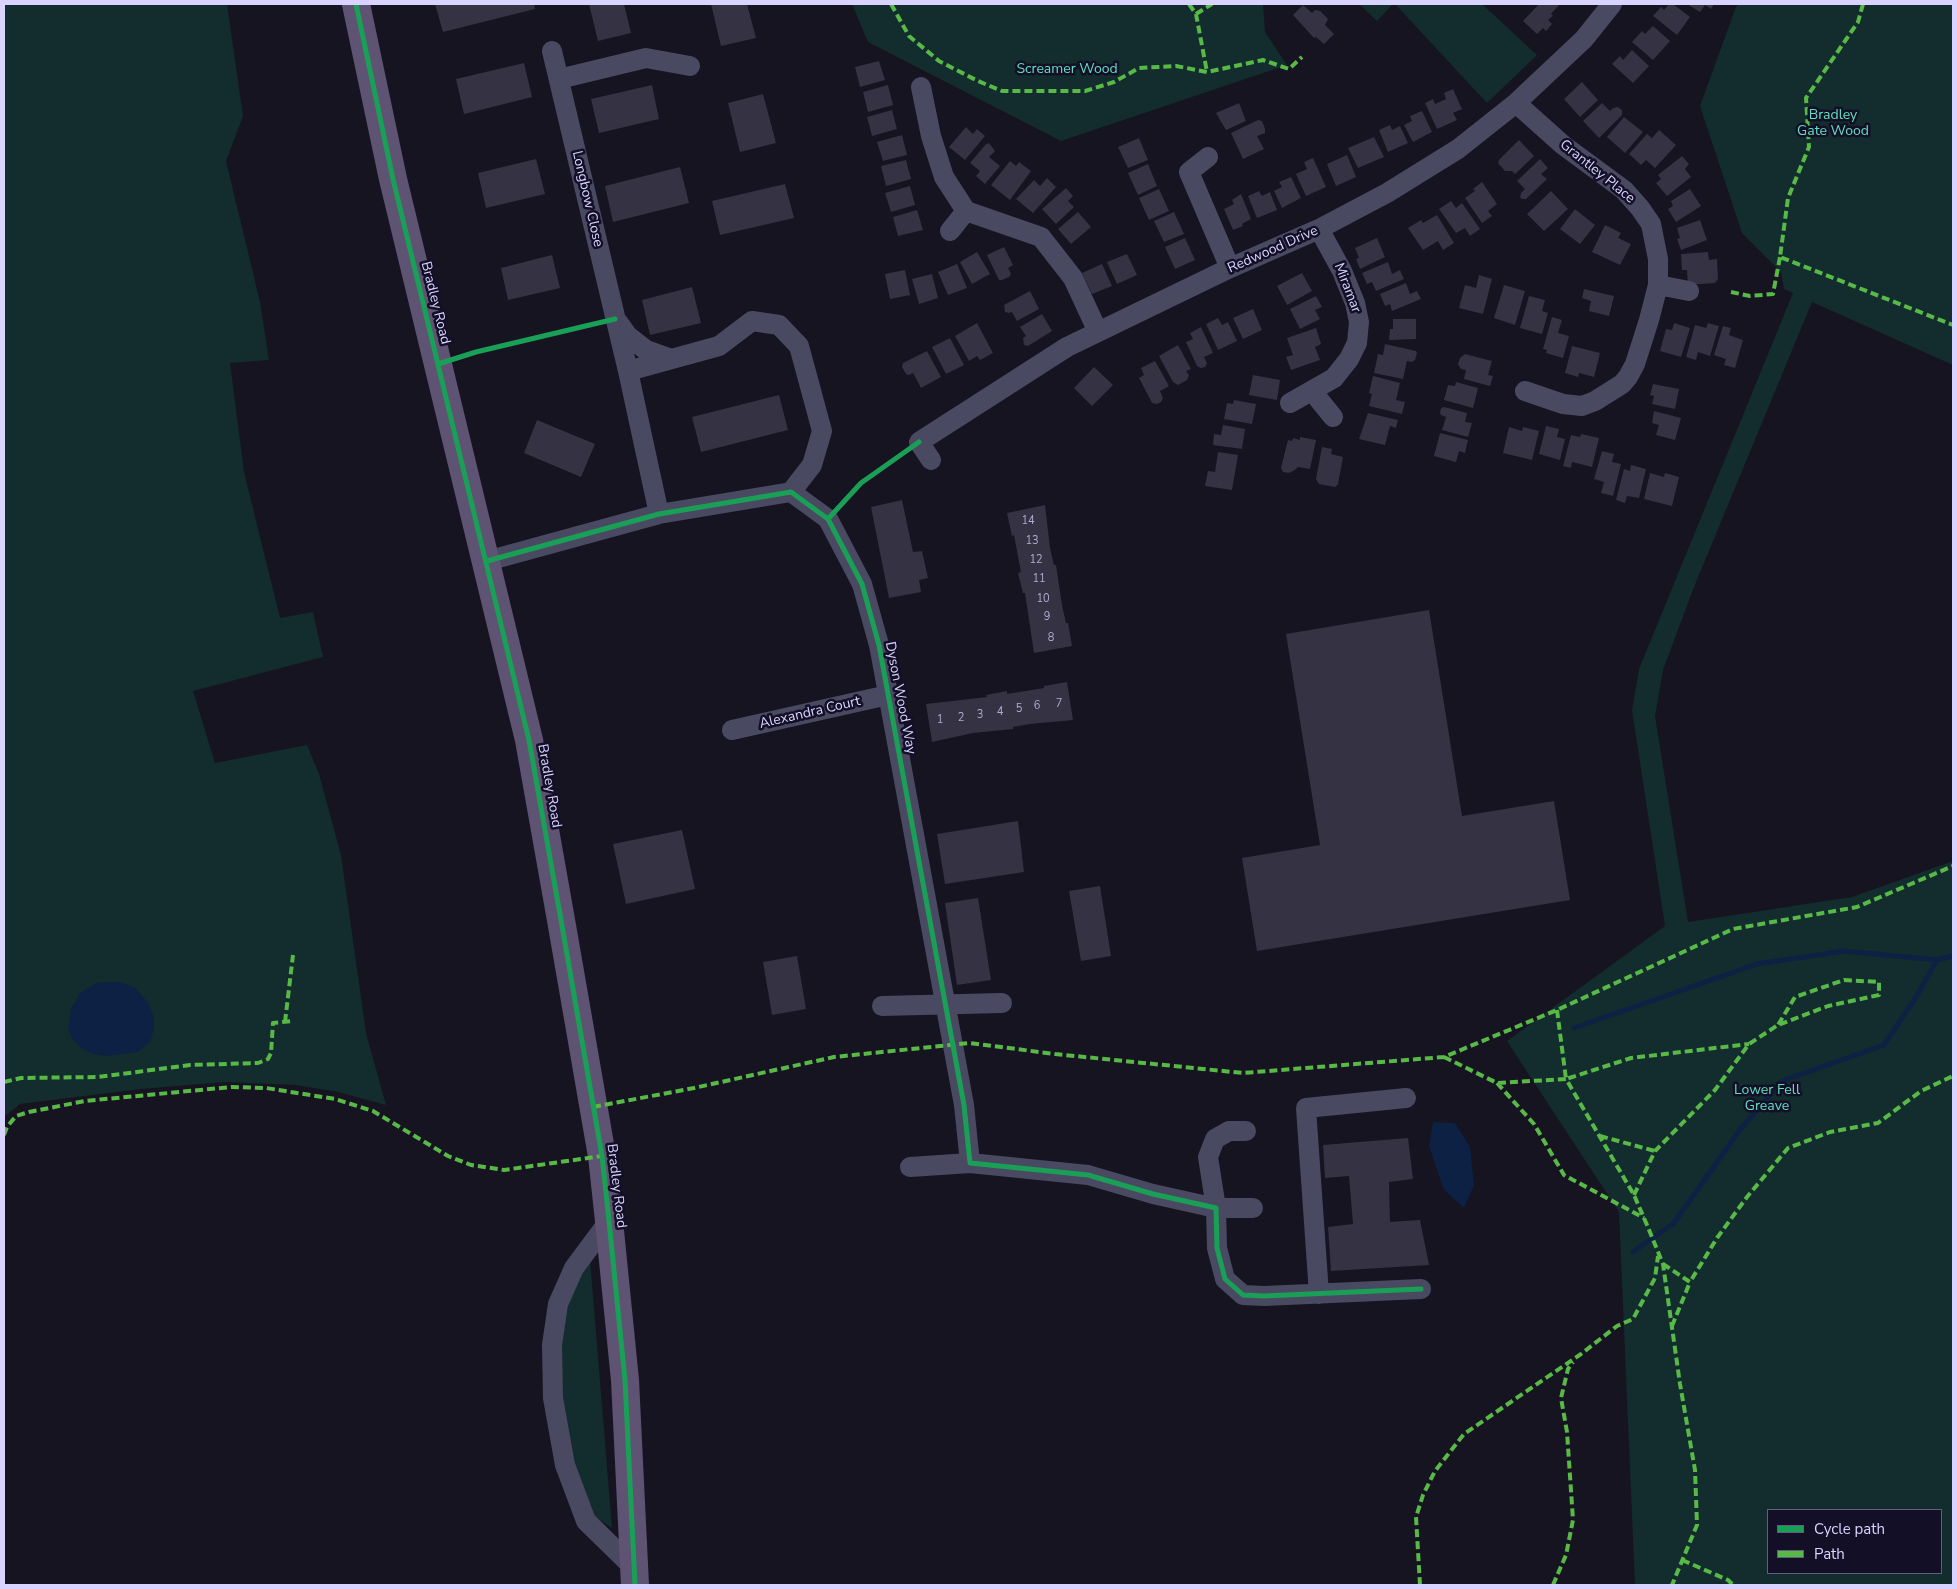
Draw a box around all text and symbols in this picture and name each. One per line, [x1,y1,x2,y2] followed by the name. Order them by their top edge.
[1016,62,1118,78] park label: Screamer Wood
[1797,108,1869,140] park label: Bradley Gate Wood
[1556,137,1638,207] street label: Grantley Place
[568,149,606,249] street label: Longbow Close
[1225,223,1321,277] street label: Redwood Drive
[417,260,453,346] street label: Bradley Road
[1330,261,1364,315] street label: Miramar
[1021,514,1035,528] house number: 14
[1025,534,1039,548] house number: 13
[1029,553,1043,567] house number: 12
[1032,572,1046,586] house number: 11
[1036,592,1050,606] house number: 10
[1044,610,1050,624] house number: 9
[1048,631,1054,645] house number: 8
[881,640,919,756] street label: Dyson Wood Way
[758,693,862,733] street label: Alexandra Court
[1056,697,1062,711] house number: 7
[1034,699,1040,713] house number: 6
[1016,702,1022,716] house number: 5
[997,705,1003,719] house number: 4
[977,708,983,722] house number: 3
[958,711,964,725] house number: 2
[937,713,943,727] house number: 1
[533,743,565,829] street label: Bradley Road
[1734,1083,1800,1116] park label: Lower Fell Greave
[602,1143,630,1229] street label: Bradley Road
[1767,1509,1942,1574] legend
[1814,1519,1885,1539] text: Cycle path
[1814,1544,1845,1564] text: Path

